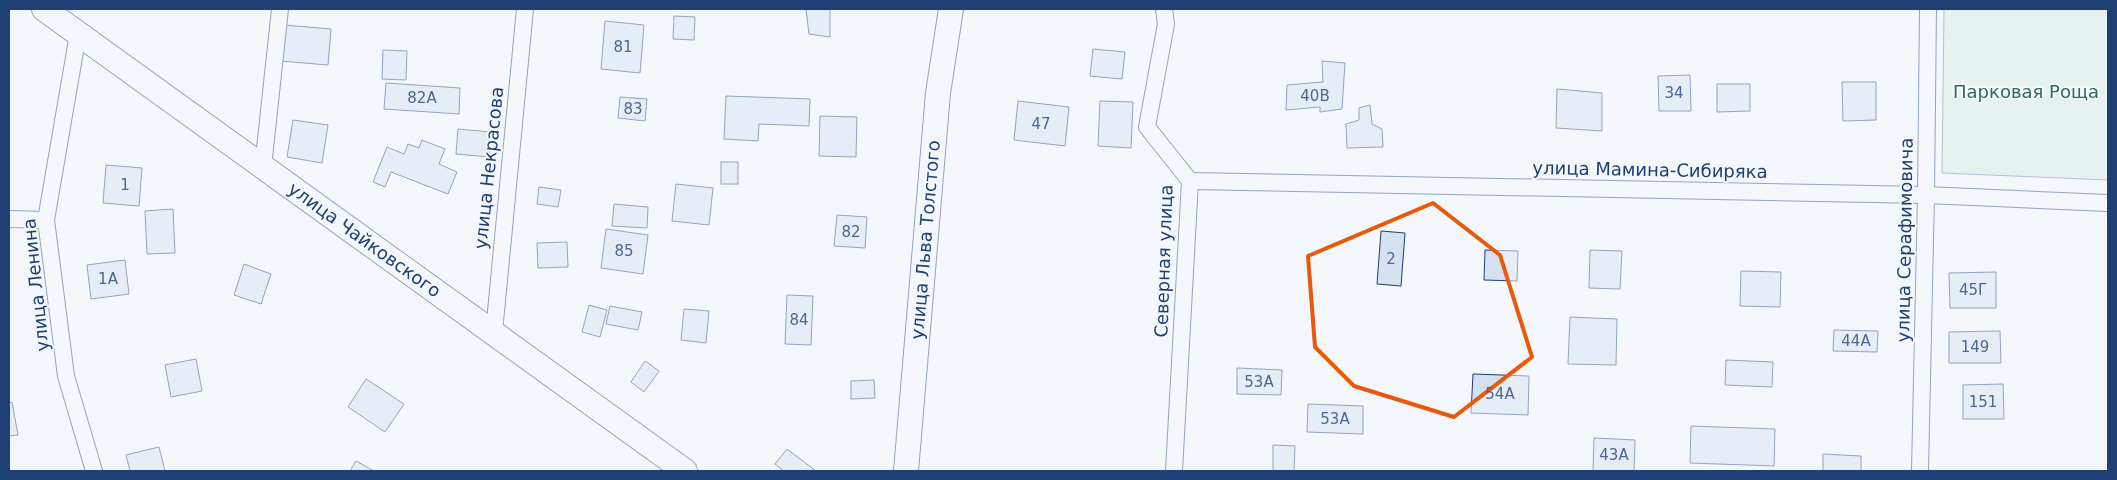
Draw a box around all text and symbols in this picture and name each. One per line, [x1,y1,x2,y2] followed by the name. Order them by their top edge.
[613,38,633,56] house number: 81
[1953,81,2099,102] park label: Парковая Роща
[1664,84,1684,102] house number: 34
[470,86,507,250] street label: улица Некрасова
[1300,87,1330,105] house number: 40В
[407,89,437,107] house number: 82А
[623,100,643,118] house number: 83
[1031,115,1051,133] house number: 47
[1892,138,1917,342] street label: улица Серафимовича
[906,139,944,340] street label: улица Льва Толстого
[1532,157,1768,182] street label: улица Мамина-Сибиряка
[120,176,130,194] house number: 1
[284,178,445,302] street label: улица Чайковского
[1150,184,1177,338] street label: Северная улица
[18,217,53,353] street label: улица Ленина
[841,223,861,241] house number: 82
[614,242,634,260] house number: 85
[1386,250,1396,268] house number: 2
[98,270,119,288] house number: 1А
[1959,281,1987,299] house number: 45Г
[789,311,809,329] house number: 84
[1841,332,1871,350] house number: 44А
[1961,338,1989,356] house number: 149
[1244,373,1274,391] house number: 53А
[1485,385,1515,403] house number: 54А
[1969,393,1997,411] house number: 151
[1320,410,1350,428] house number: 53А
[1599,446,1629,464] house number: 43А

